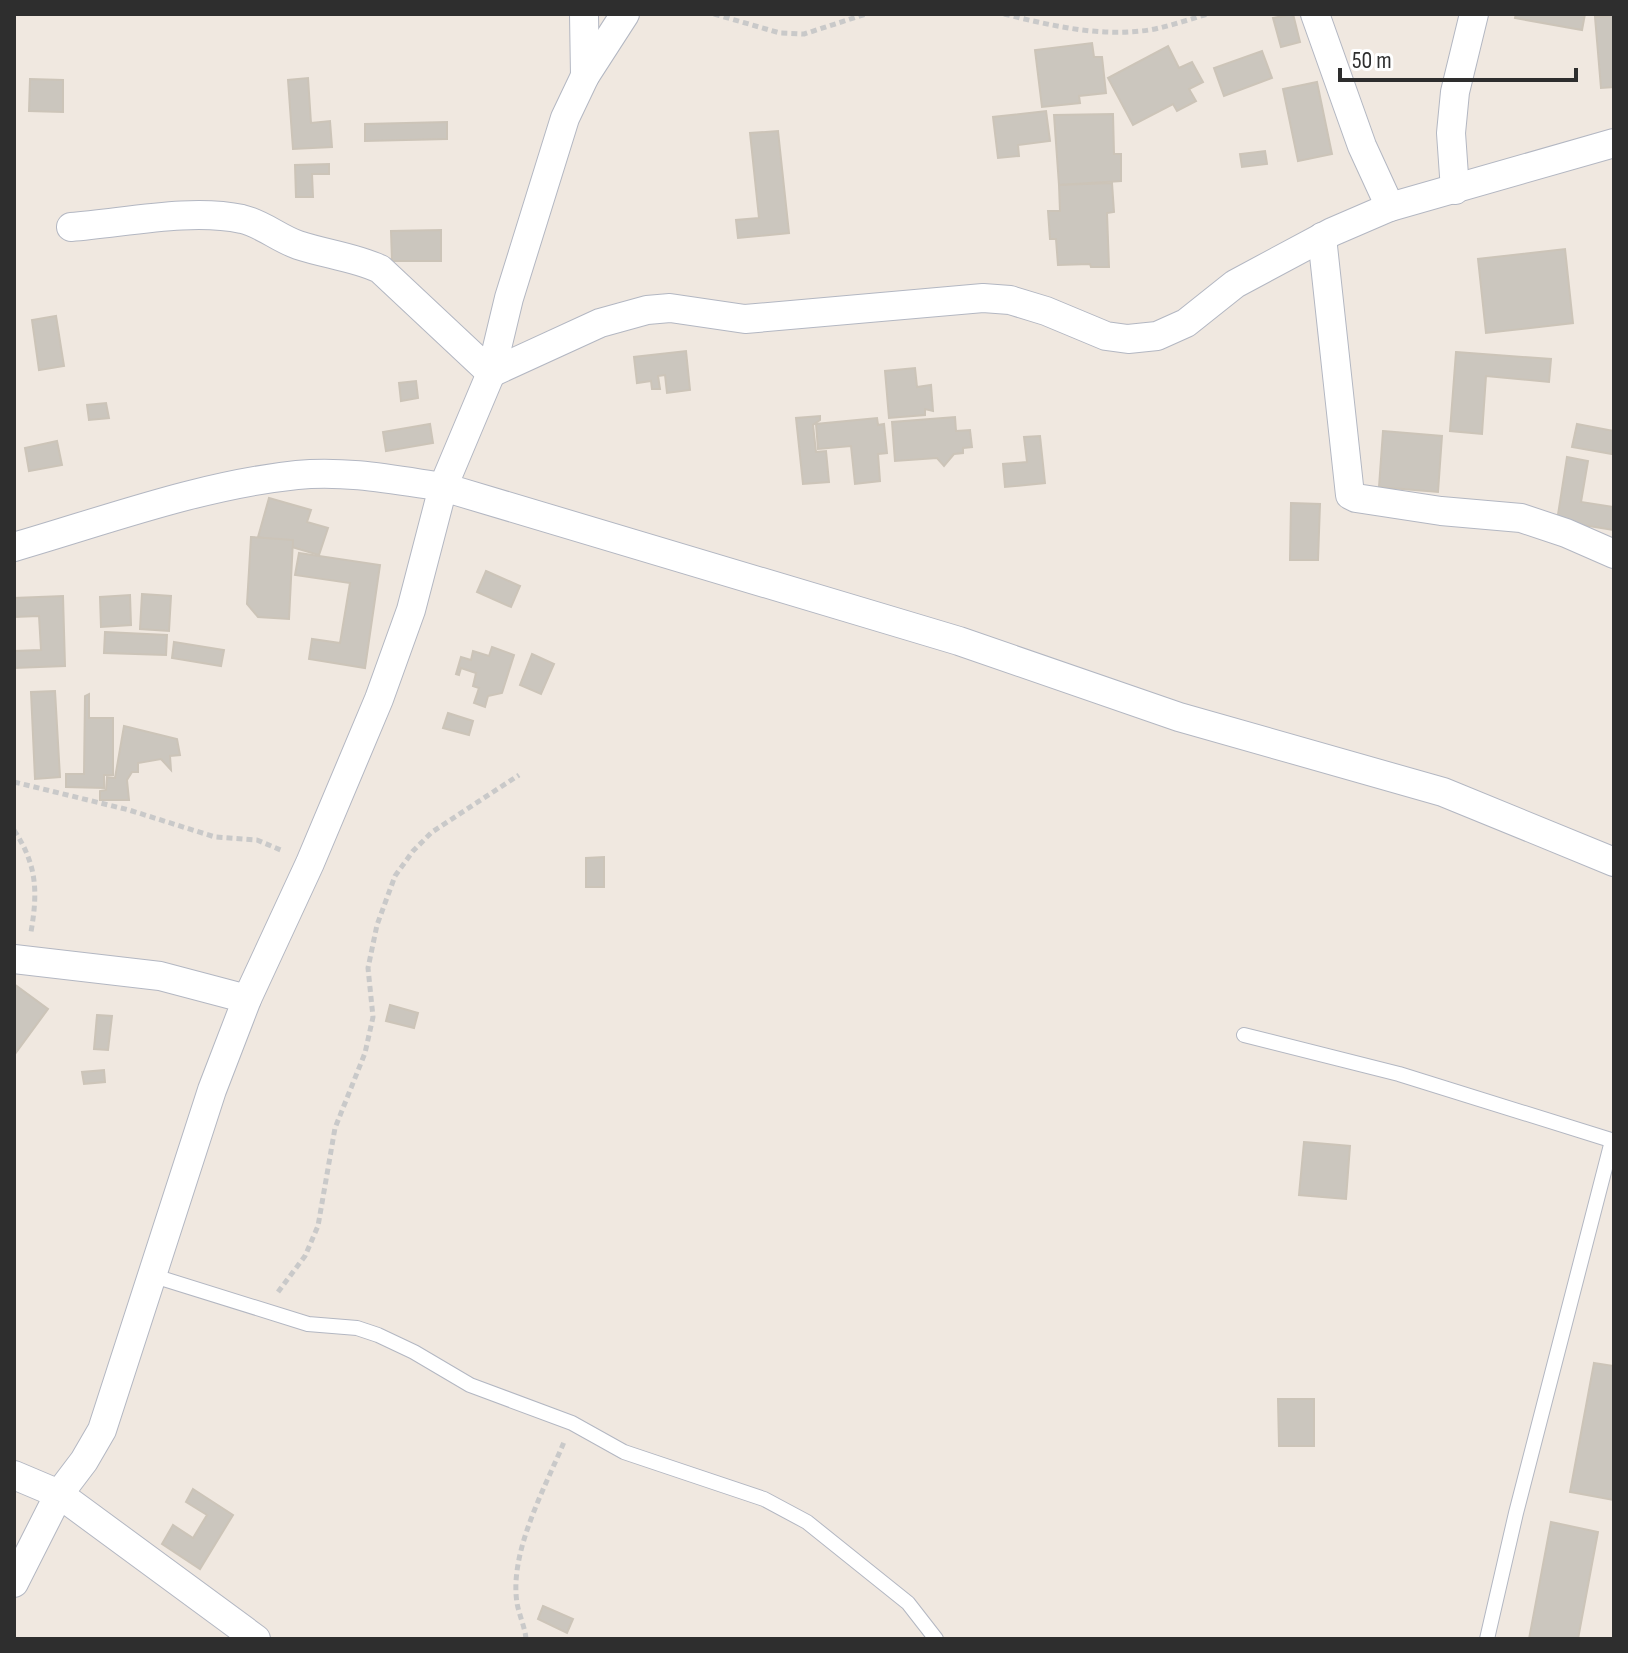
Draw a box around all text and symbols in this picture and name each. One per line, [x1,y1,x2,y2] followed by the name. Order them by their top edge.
[1340,32,1576,82] scale bar
[1352,46,1392,75] text: 50 m

